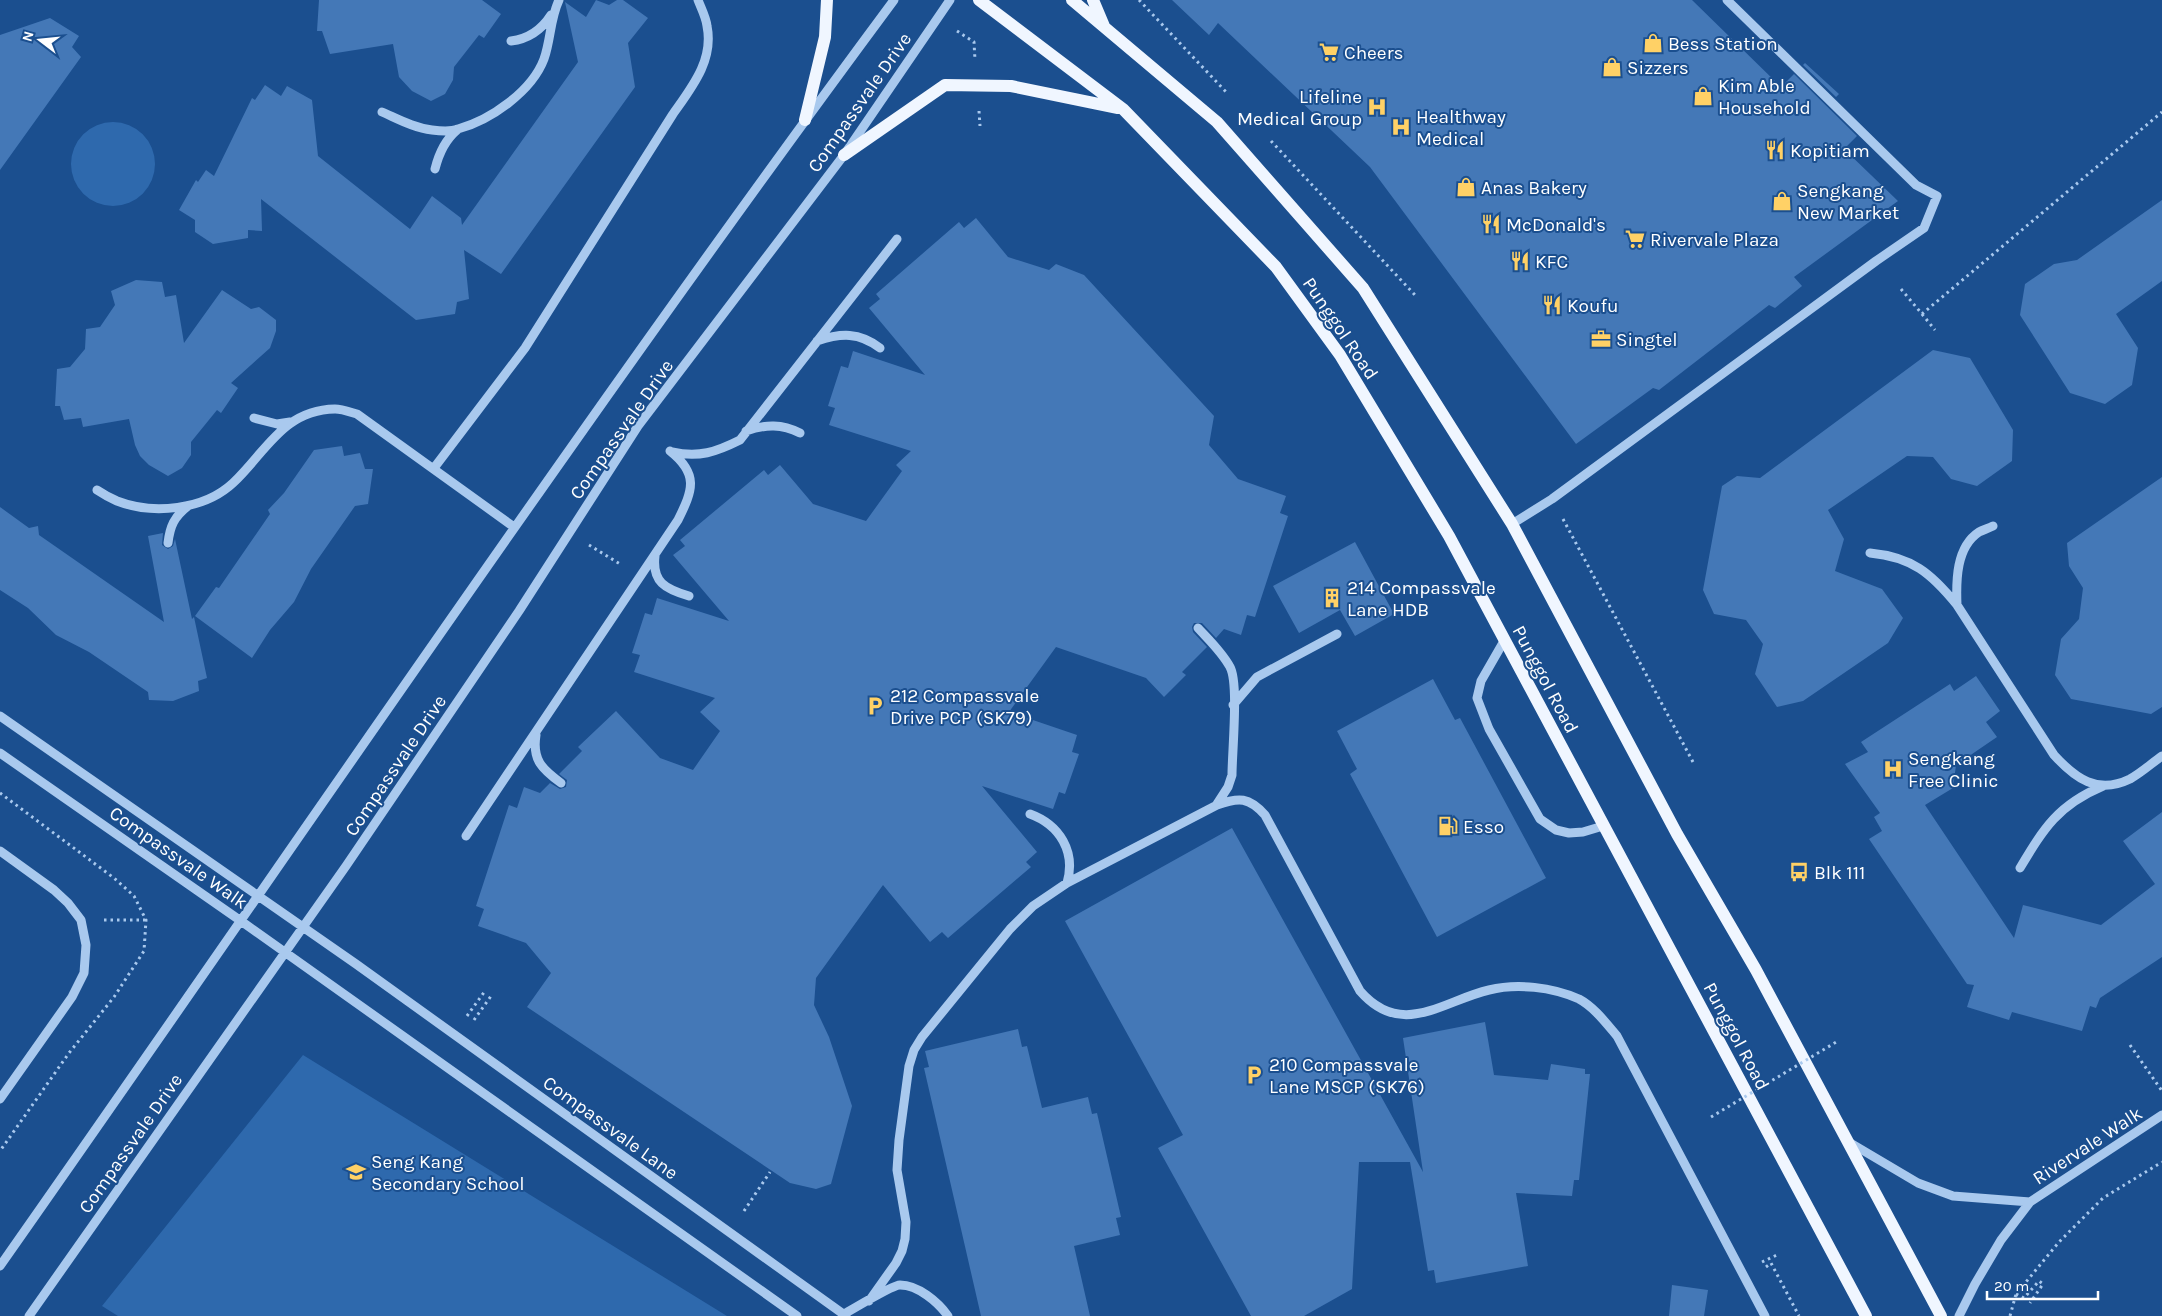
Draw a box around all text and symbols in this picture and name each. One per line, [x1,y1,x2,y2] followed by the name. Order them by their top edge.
[15,15,65,65] north arrow
[18,29,38,44] text: N
[803,29,916,177] street label: Compassvale Drive
[1642,32,1664,54] shop icon: Bess Station
[1668,33,1778,55] place label: Bess Station
[1318,41,1340,63] supermarket icon: Cheers
[1344,42,1403,64] place label: Cheers
[1601,56,1623,78] shop icon: Sizzers
[1627,57,1689,79] place label: Sizzers
[1718,75,1811,119] place label: Kim Able Household
[1692,85,1714,107] shop icon: Kim Able Household
[1237,86,1362,130] place label: Lifeline Medical Group
[1366,96,1388,118] hospital icon: Lifeline Medical Group
[1416,106,1506,150] place label: Healthway Medical
[1390,116,1412,138] hospital icon: Healthway Medical
[1764,139,1786,161] restaurant icon: Kopitiam
[1790,140,1870,162] place label: Kopitiam
[1455,176,1477,198] shop icon: Anas Bakery
[1481,177,1587,199] place label: Anas Bakery
[1797,180,1899,224] place label: Sengkang New Market
[1771,190,1793,212] shop icon: Sengkang New Market
[1480,213,1502,235] restaurant icon: McDonald's
[1506,214,1606,236] place label: McDonald's
[1624,228,1646,250] supermarket icon: Rivervale Plaza
[1650,229,1779,251] place label: Rivervale Plaza
[1509,250,1531,272] restaurant icon: KFC
[1535,251,1568,273] place label: KFC
[1298,273,1383,384] street label: Punggol Road
[1541,294,1563,316] restaurant icon: Koufu
[1567,295,1618,317] place label: Koufu
[1590,328,1612,350] office icon: Singtel
[1616,329,1678,351] place label: Singtel
[565,356,678,504] street label: Compassvale Drive
[1347,577,1496,621] place label: 214 Compassvale Lane HDB
[1321,587,1343,609] building icon: 214 Compassvale Lane HDB
[1507,622,1583,737] street label: Punggol Road
[890,685,1039,729] place label: 212 Compassvale Drive PCP (SK79)
[340,691,451,840] street label: Compassvale Drive
[864,695,886,717] parking icon: 212 Compassvale Drive PCP (SK79)
[1908,748,1998,792] place label: Sengkang Free Clinic
[1882,758,1904,780] hospital icon: Sengkang Free Clinic
[105,802,252,914] street label: Compassvale Walk
[1437,815,1459,837] fuel station icon: Esso
[1463,816,1504,838] place label: Esso
[1788,861,1810,883] bus stop icon: Blk 111
[1814,862,1865,884] place label: Blk 111
[1698,979,1774,1094] street label: Punggol Road
[1269,1054,1425,1098] place label: 210 Compassvale Lane MSCP (SK76)
[1243,1064,1265,1086] parking icon: 210 Compassvale Lane MSCP (SK76)
[74,1070,187,1218] street label: Compassvale Drive
[539,1071,682,1184] street label: Compassvale Lane
[2029,1102,2147,1189] street label: Rivervale Walk
[371,1151,525,1195] place label: Seng Kang Secondary School
[345,1161,367,1183] school or university icon: Seng Kang Secondary School
[1987,1268,2098,1300] scale bar
[1994,1277,2029,1295] text: 20 m

